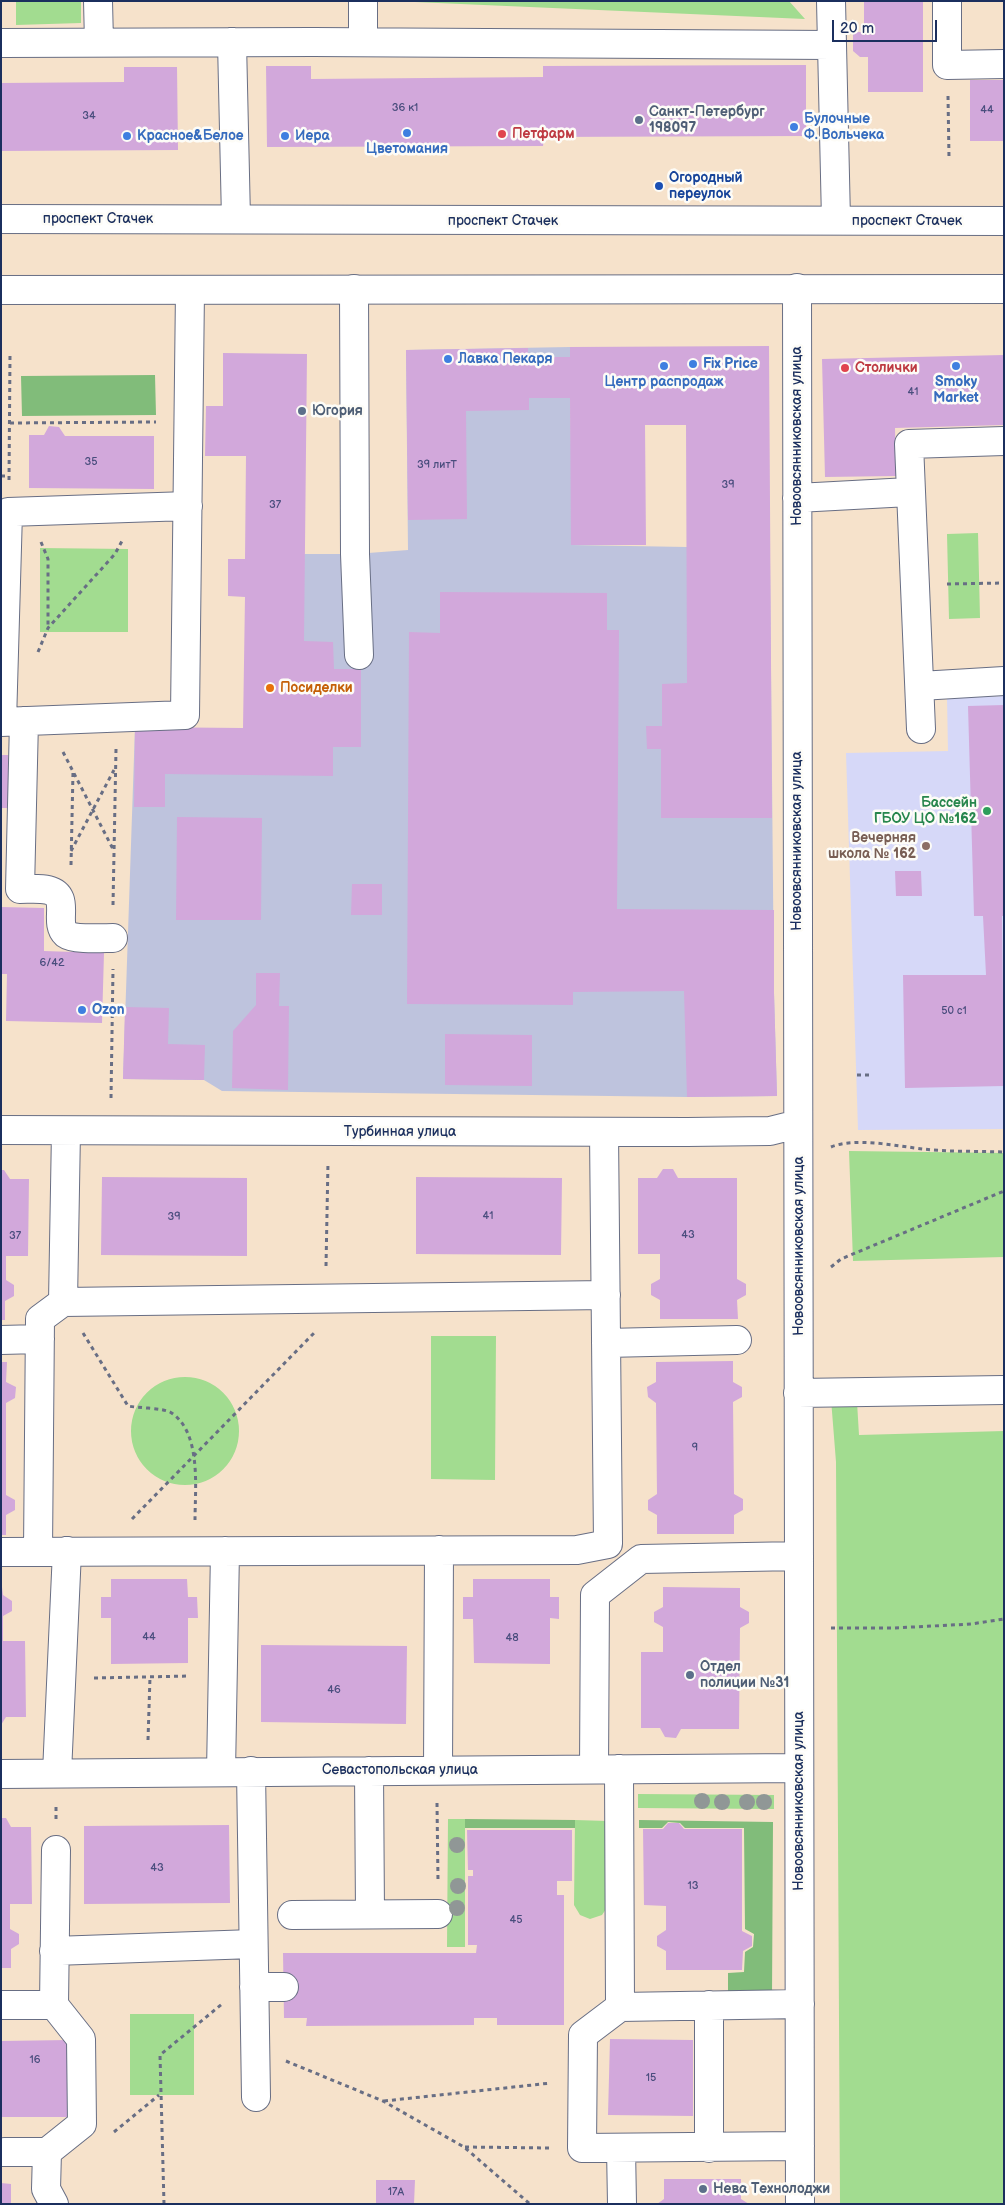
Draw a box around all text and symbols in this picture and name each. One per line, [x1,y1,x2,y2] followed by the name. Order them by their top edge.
[835,10,940,42] scale bar
[840,19,874,38] text: 20 m
[392,101,418,115] house number: 36 к1
[980,103,994,117] house number: 44
[649,104,765,136] place label: Санкт-Петербург 198097
[82,109,96,123] house number: 34
[804,111,884,144] place label: Булочные Ф. Вольчека
[633,114,645,126] marker: Санкт-Петербург 198097
[788,121,800,133] marker: Булочные Ф. Вольчека
[512,126,575,142] place label: Петфарм
[401,127,413,139] marker: Цветомания
[137,128,244,144] place label: Красное&Белое
[295,128,330,144] place label: Иера
[496,128,508,140] marker: Петфарм
[121,130,133,142] marker: Красное&Белое
[279,130,291,142] marker: Иера
[366,141,448,157] place label: Цветомания
[669,170,743,202] place label: Огородный переулок
[653,180,665,192] marker: Огородный переулок
[43,211,153,227] street label: проспект Стачек
[448,213,558,229] street label: проспект Стачек
[852,213,962,229] street label: проспект Стачек
[789,346,805,526] street label: Новоовсянниковская улица
[458,351,553,367] place label: Лавка Пекаря
[442,353,454,365] marker: Лавка Пекаря
[703,356,758,372] place label: Fix Price
[687,358,699,370] marker: Fix Price
[658,360,670,372] marker: Центр распродаж
[855,360,918,376] place label: Столички
[950,360,962,372] marker: Smoky Market
[839,362,851,374] marker: Столички
[605,374,723,390] place label: Центр распродаж
[933,374,979,407] place label: Smoky Market
[908,385,918,399] house number: 41
[312,403,363,419] place label: Югория
[296,405,308,417] marker: Югория
[84,455,98,469] house number: 35
[417,458,457,472] house number: 39 литТ
[721,478,735,492] house number: 39
[269,498,281,512] house number: 37
[280,680,353,696] place label: Посиделки
[264,682,276,694] marker: Посиделки
[789,751,805,931] street label: Новоовсянниковская улица
[874,795,977,828] place label: Бассейн ГБОУ ЦО №162
[981,805,993,817] marker: Бассейн ГБОУ ЦО №162
[828,830,916,862] place label: Вечерняя школа № 162
[920,840,932,852] marker: Вечерняя школа № 162
[40,956,64,970] house number: 6/42
[92,1002,125,1018] place label: Ozon
[76,1004,88,1016] marker: Ozon
[941,1004,967,1018] house number: 50 с1
[344,1124,456,1140] street label: Турбинная улица
[791,1156,807,1336] street label: Новоовсянниковская улица
[483,1209,493,1223] house number: 41
[167,1210,181,1224] house number: 39
[681,1228,695,1242] house number: 43
[9,1229,21,1243] house number: 37
[692,1441,698,1455] house number: 9
[142,1630,156,1644] house number: 44
[505,1631,519,1645] house number: 48
[700,1659,789,1691] place label: Отдел полиции №31
[684,1669,696,1681] marker: Отдел полиции №31
[327,1683,341,1697] house number: 46
[791,1711,807,1891] street label: Новоовсянниковская улица
[322,1762,478,1778] street label: Севастопольская улица
[150,1861,164,1875] house number: 43
[687,1879,699,1893] house number: 13
[509,1913,523,1927] house number: 45
[30,2053,40,2067] house number: 16
[646,2071,656,2085] house number: 15
[713,2181,830,2197] place label: Нева Технолоджи
[697,2183,709,2195] marker: Нева Технолоджи
[388,2185,404,2199] house number: 17А

